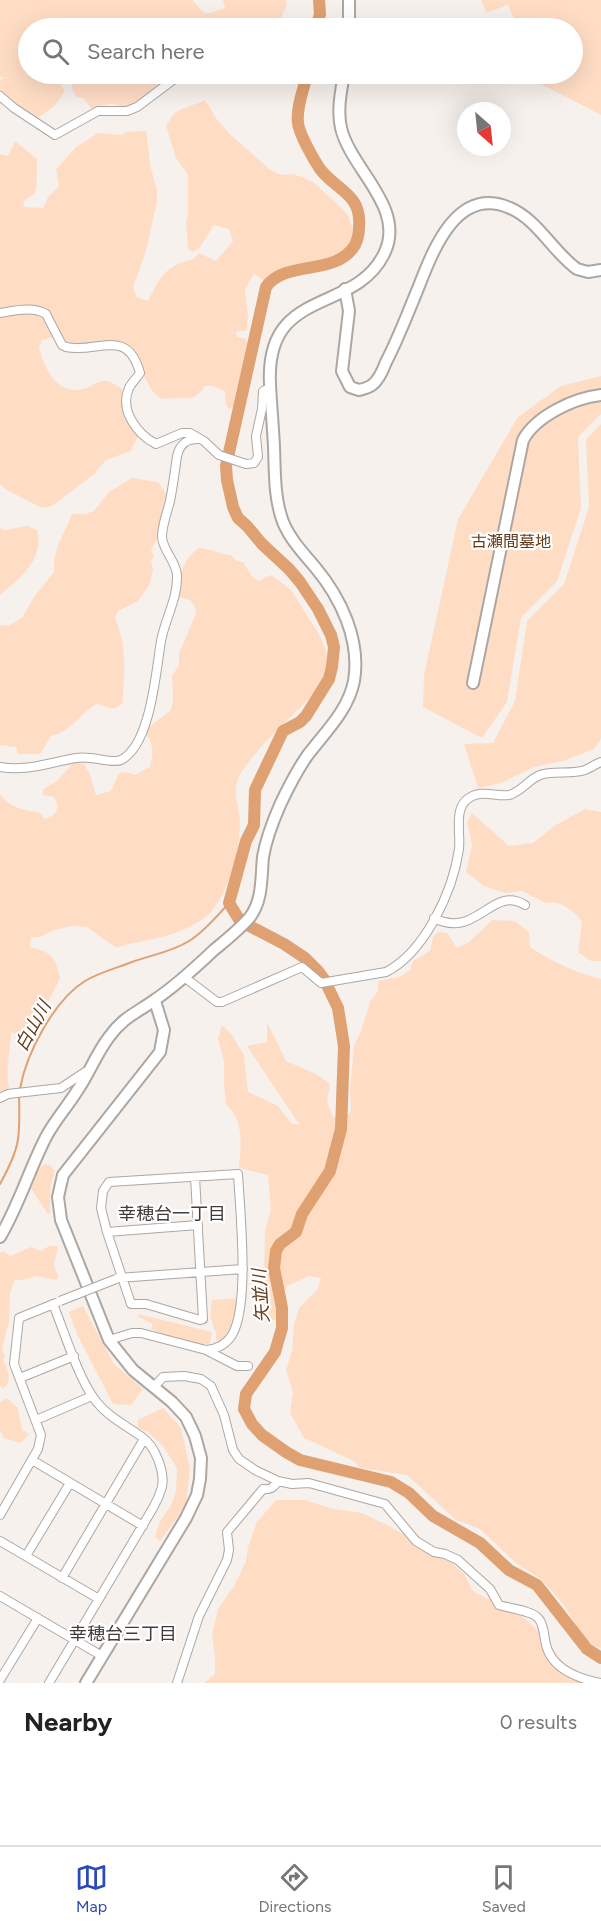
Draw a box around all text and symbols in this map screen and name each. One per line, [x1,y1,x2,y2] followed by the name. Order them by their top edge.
[18,18,583,84] search box
[39,35,72,68] icon: search
[87,38,205,65] text: Search here
[457,102,511,156] north arrow
[471,532,551,551] park label: 古瀬間墓地
[10,995,57,1055] water label: 白山川
[118,1203,226,1225] district label: 幸穂台一丁目
[248,1266,274,1324] water label: 矢並川
[69,1623,177,1645] district label: 幸穂台三丁目
[24,1706,112,1738] text: Nearby
[500,1710,577,1734] text: 0 results
[75,1861,108,1916] tab: Map
[258,1861,331,1916] tab: Directions
[482,1861,526,1916] tab: Saved

